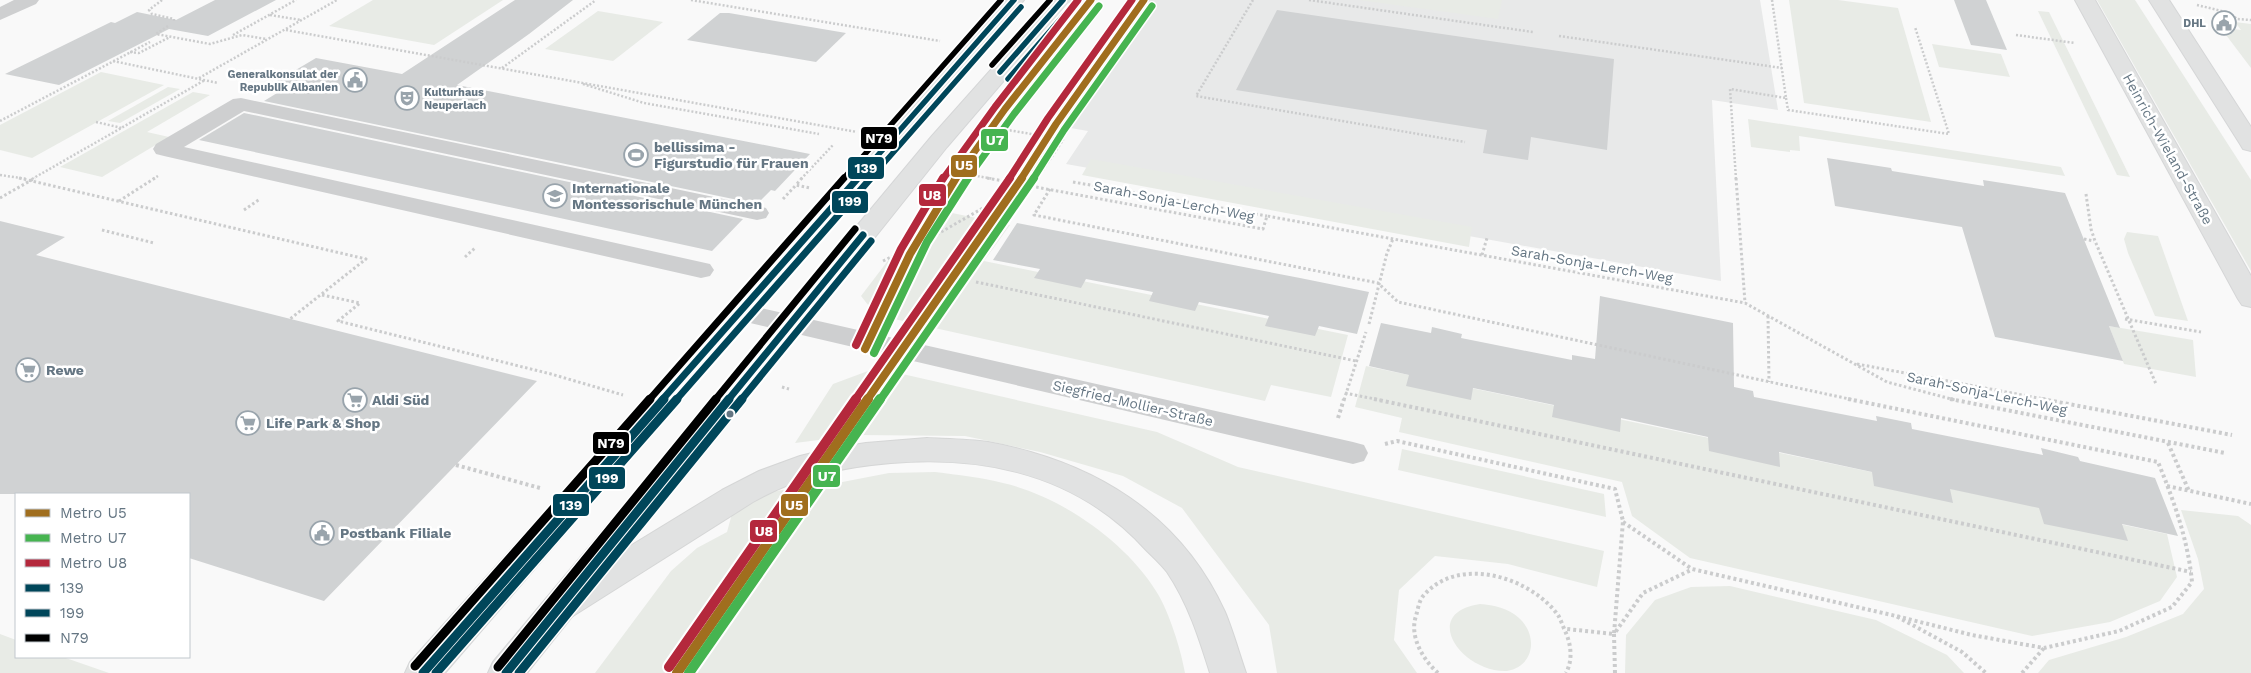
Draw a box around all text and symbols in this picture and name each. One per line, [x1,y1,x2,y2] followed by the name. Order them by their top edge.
[2211,10,2237,36] public building icon: DHL
[2183,17,2206,30] place label: DHL
[342,67,368,93] public building icon: Generalkonsulat der Republik Albanien
[227,68,338,94] place label: Generalkonsulat der Republik Albanien
[2120,71,2216,227] street label: Heinrich-Wieland-Straße
[394,85,420,111] theatre icon: Kulturhaus Neuperlach
[424,86,487,112] place label: Kulturhaus Neuperlach
[860,126,898,150] line badge: N79
[980,128,1009,152] line badge: U7
[865,130,893,146] text: N79
[986,132,1005,148] text: U7
[654,139,809,171] place label: bellissima - Figurstudio für Frauen
[623,142,649,168] sports icon: bellissima - Figurstudio für Frauen
[950,154,978,178] line badge: U5
[847,156,885,180] line badge: 139
[955,157,973,173] text: U5
[855,160,877,176] text: 139
[1092,178,1256,225] street label: Sarah-Sonja-Lerch-Weg
[572,180,762,212] place label: Internationale Montessorischule München
[542,183,568,209] school or university icon: Internationale Montessorischule München
[918,183,947,207] line badge: U8
[923,187,942,203] text: U8
[831,190,869,214] line badge: 199
[838,193,862,209] text: 199
[1510,242,1675,286] street label: Sarah-Sonja-Lerch-Weg
[15,357,41,383] supermarket icon: Rewe
[46,362,84,378] place label: Rewe
[1905,368,2069,418] street label: Sarah-Sonja-Lerch-Weg
[1051,377,1215,429] street label: Siegfried-Mollier-Straße
[342,387,368,413] supermarket icon: Aldi Süd
[372,392,429,408] place label: Aldi Süd
[725,409,735,419] unlabelled marker
[235,410,261,436] supermarket icon: Life Park & Shop
[266,415,380,431] place label: Life Park & Shop
[592,431,630,455] line badge: N79
[597,435,625,451] text: N79
[812,464,841,488] line badge: U7
[588,466,626,490] line badge: 199
[818,468,837,484] text: U7
[595,470,619,486] text: 199
[15,493,190,658] legend
[552,493,590,517] line badge: 139
[780,493,809,517] line badge: U5
[560,497,582,513] text: 139
[785,497,803,513] text: U5
[60,504,127,522] text: Metro U5
[749,519,778,543] line badge: U8
[309,520,335,546] public building icon: Postbank Filiale
[755,523,774,539] text: U8
[340,525,451,541] place label: Postbank Filiale
[60,529,126,547] text: Metro U7
[60,554,127,572] text: Metro U8
[60,579,84,597] text: 139
[60,604,84,622] text: 199
[60,629,89,647] text: N79

